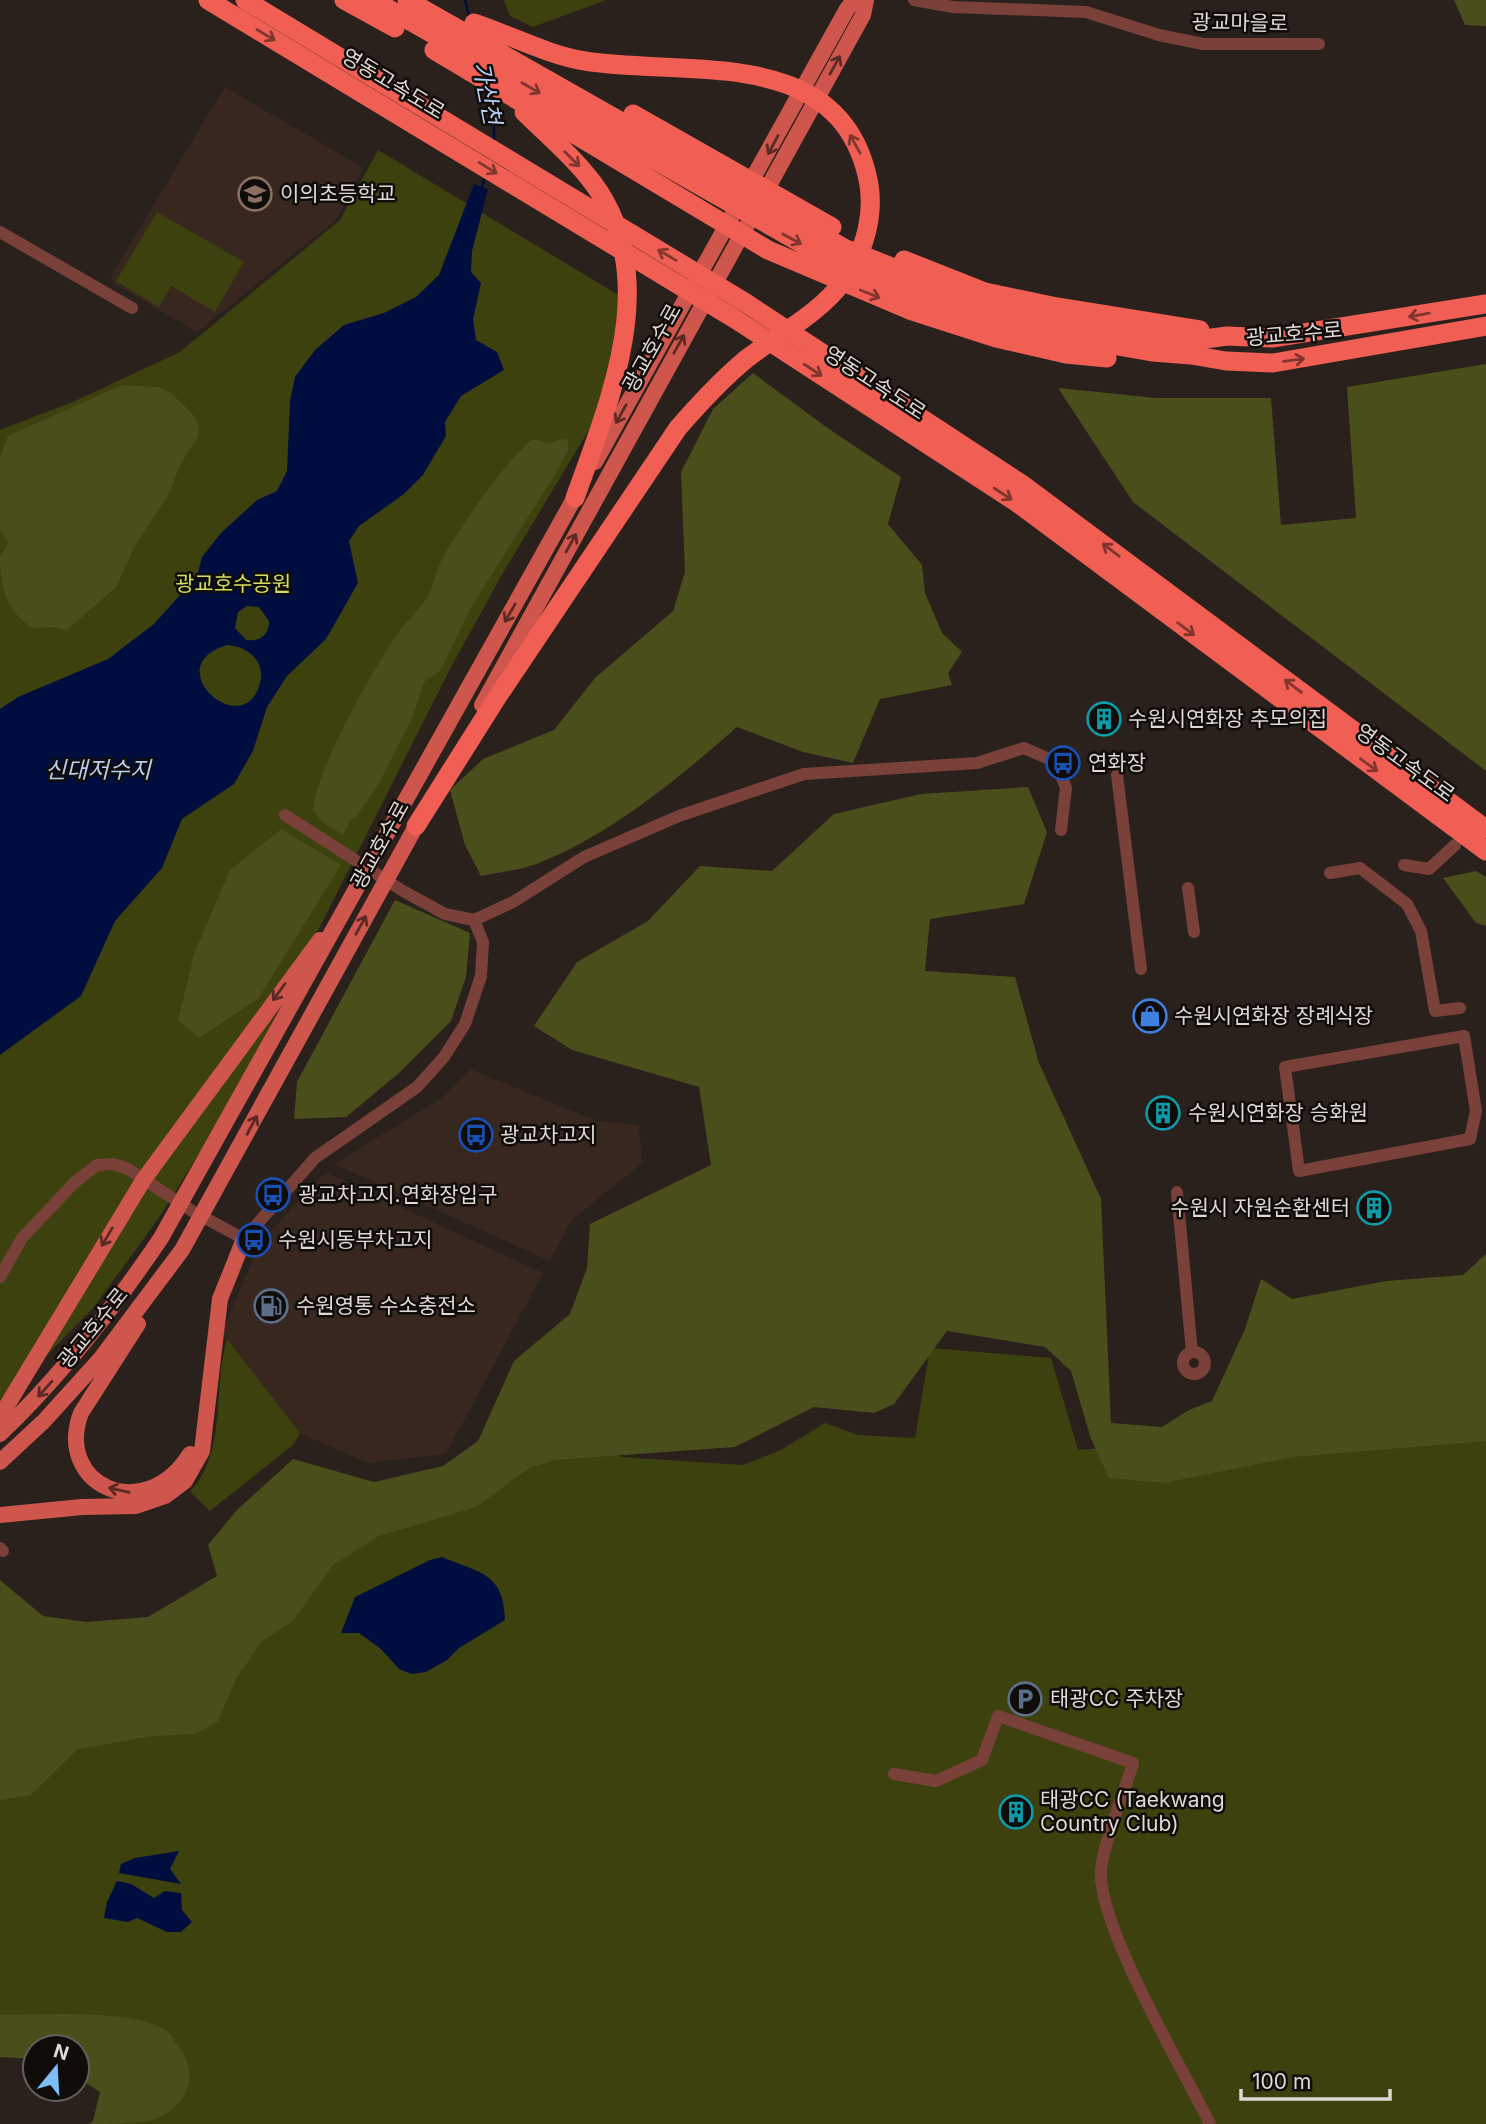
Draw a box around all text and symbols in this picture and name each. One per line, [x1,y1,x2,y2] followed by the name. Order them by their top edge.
[1191,9,1289,36] street label: 광교마을로
[256,28,276,42] one-way arrow
[337,43,449,124] street label: 영동고속도로
[829,55,842,76] one-way arrow
[467,59,507,130] water label: 가산천
[520,82,541,95] one-way arrow
[766,134,779,155] one-way arrow
[847,134,861,155] one-way arrow
[563,151,580,168] one-way arrow
[477,161,497,175] one-way arrow
[236,175,274,213] school or university icon: 이의초등학교
[280,181,396,206] place label: 이의초등학교
[781,233,802,246] one-way arrow
[657,247,677,261] one-way arrow
[859,288,881,301] one-way arrow
[617,299,686,396] street label: 광교호수로
[1408,308,1431,322] one-way arrow
[1245,317,1343,350] street label: 광교호수로
[673,334,687,355] one-way arrow
[820,341,931,425] street label: 영동고속도로
[1282,353,1305,366] one-way arrow
[802,363,822,377] one-way arrow
[614,404,628,424] one-way arrow
[993,487,1013,501] one-way arrow
[564,534,578,554] one-way arrow
[1102,543,1121,558] one-way arrow
[175,571,291,596] park label: 광교호수공원
[503,602,517,622] one-way arrow
[1176,622,1195,637] one-way arrow
[1285,678,1303,693] one-way arrow
[1085,700,1123,738] building icon: 수원시연화장 추모의집
[1128,706,1327,731] place label: 수원시연화장 추모의집
[1351,718,1460,807] street label: 영동고속도로
[1044,744,1082,782] bus stop icon: 연화장
[1088,750,1146,775] place label: 연화장
[45,756,153,784] water label: 신대저수지
[1359,757,1378,772] one-way arrow
[345,796,414,893] street label: 광교호수로
[354,916,368,936] one-way arrow
[272,982,287,1001] one-way arrow
[1131,997,1169,1035] shop icon: 수원시연화장 장례식장
[1174,1003,1373,1028] place label: 수원시연화장 장례식장
[1144,1094,1182,1132] building icon: 수원시연화장 승화원
[1188,1100,1368,1125] place label: 수원시연화장 승화원
[245,1115,259,1136] one-way arrow
[457,1116,495,1154] bus stop icon: 광교차고지
[500,1122,597,1147] place label: 광교차고지
[254,1176,292,1214] bus stop icon: 광교차고지.연화장입구
[298,1182,497,1207] place label: 광교차고지.연화장입구
[1355,1189,1393,1227] building icon: 수원시 자원순환센터
[1170,1195,1350,1220] place label: 수원시 자원순환센터
[235,1221,273,1259] bus stop icon: 수원시동부차고지
[100,1226,113,1247] one-way arrow
[278,1227,433,1252] place label: 수원시동부차고지
[52,1282,133,1373] street label: 광교호수로
[252,1287,290,1325] fuel station icon: 수원영통 수소충전소
[296,1293,476,1318] place label: 수원영통 수소충전소
[37,1380,53,1398] one-way arrow
[108,1483,131,1496] one-way arrow
[1006,1680,1044,1718] parking icon: 태광CC 주차장
[1050,1686,1183,1711] place label: 태광CC 주차장
[1040,1787,1225,1836] place label: 태광CC (Taekwang Country Club)
[997,1793,1035,1831] building icon: 태광CC (Taekwang Country Club)
[21,2033,91,2103] north arrow
[51,2039,72,2065] text: N
[1241,2058,1390,2102] scale bar
[1252,2069,1311,2094] text: 100 m

